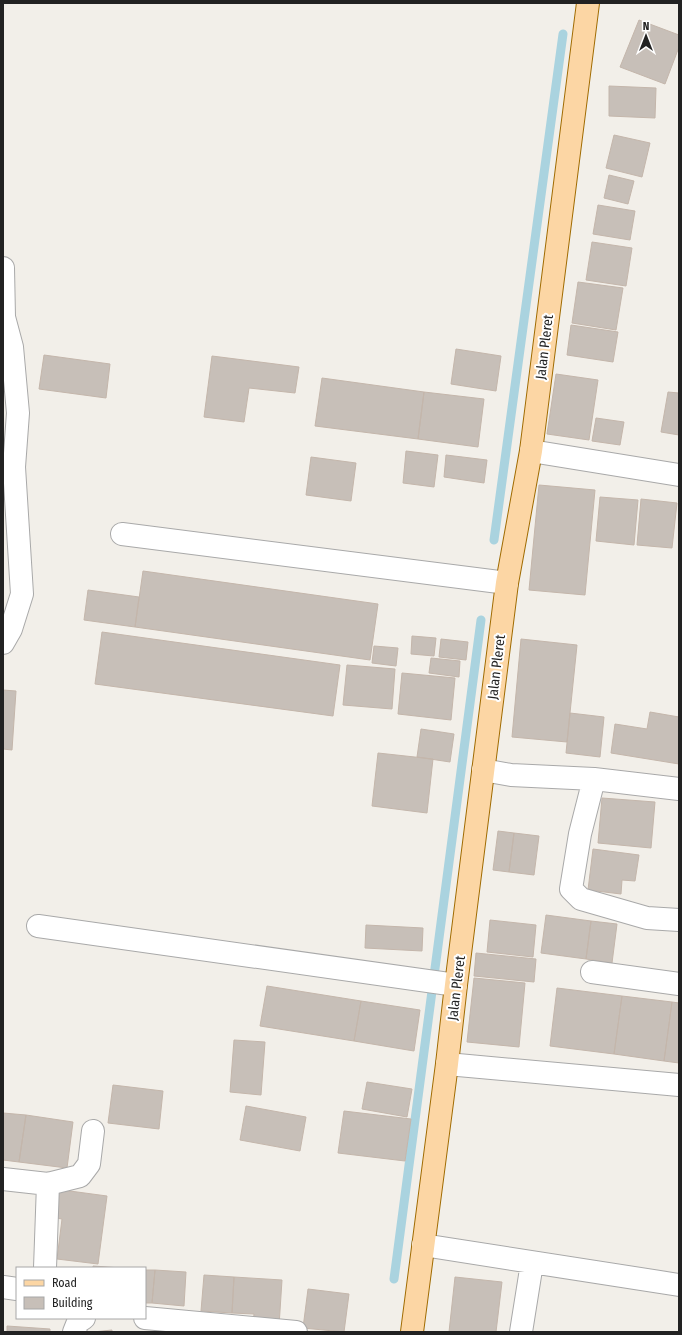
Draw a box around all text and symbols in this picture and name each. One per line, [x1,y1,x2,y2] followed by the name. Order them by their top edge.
[626,16,666,56] north arrow
[643,20,649,33] text: N
[532,313,557,381] street label: Jalan Pleret
[484,633,509,701] street label: Jalan Pleret
[444,954,469,1022] street label: Jalan Pleret
[16,1267,146,1319] legend
[52,1276,77,1290] text: Road
[52,1296,93,1310] text: Building

